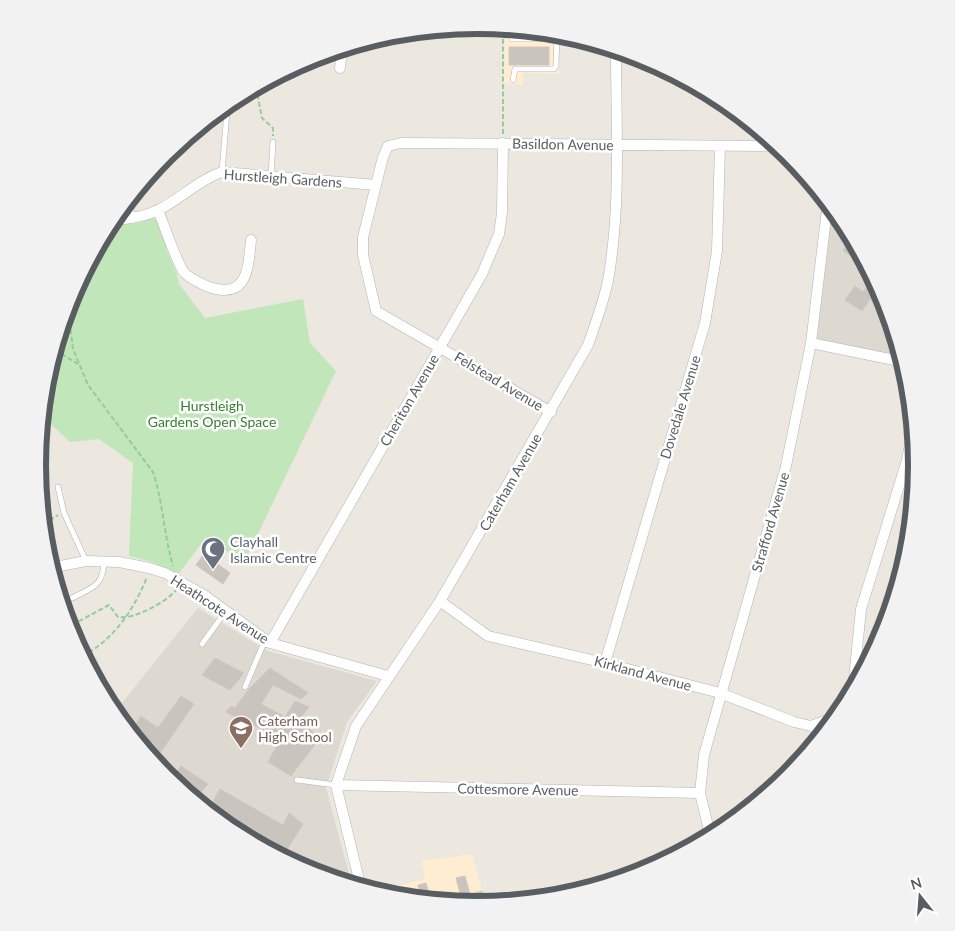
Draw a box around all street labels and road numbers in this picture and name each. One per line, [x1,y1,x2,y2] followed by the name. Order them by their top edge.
[512,135,614,153] street label: Basildon Avenue
[223,165,343,191] street label: Hurstleigh Gardens
[451,348,547,414] street label: Felstead Avenue
[376,351,442,449] street label: Cheriton Avenue
[656,353,704,461] street label: Dovedale Avenue
[475,430,545,534] street label: Caterham Avenue
[748,470,792,574] street label: Strafford Avenue
[168,571,272,647] street label: Heathcote Avenue
[592,652,694,694] street label: Kirkland Avenue
[457,779,579,799] street label: Cottesmore Avenue

